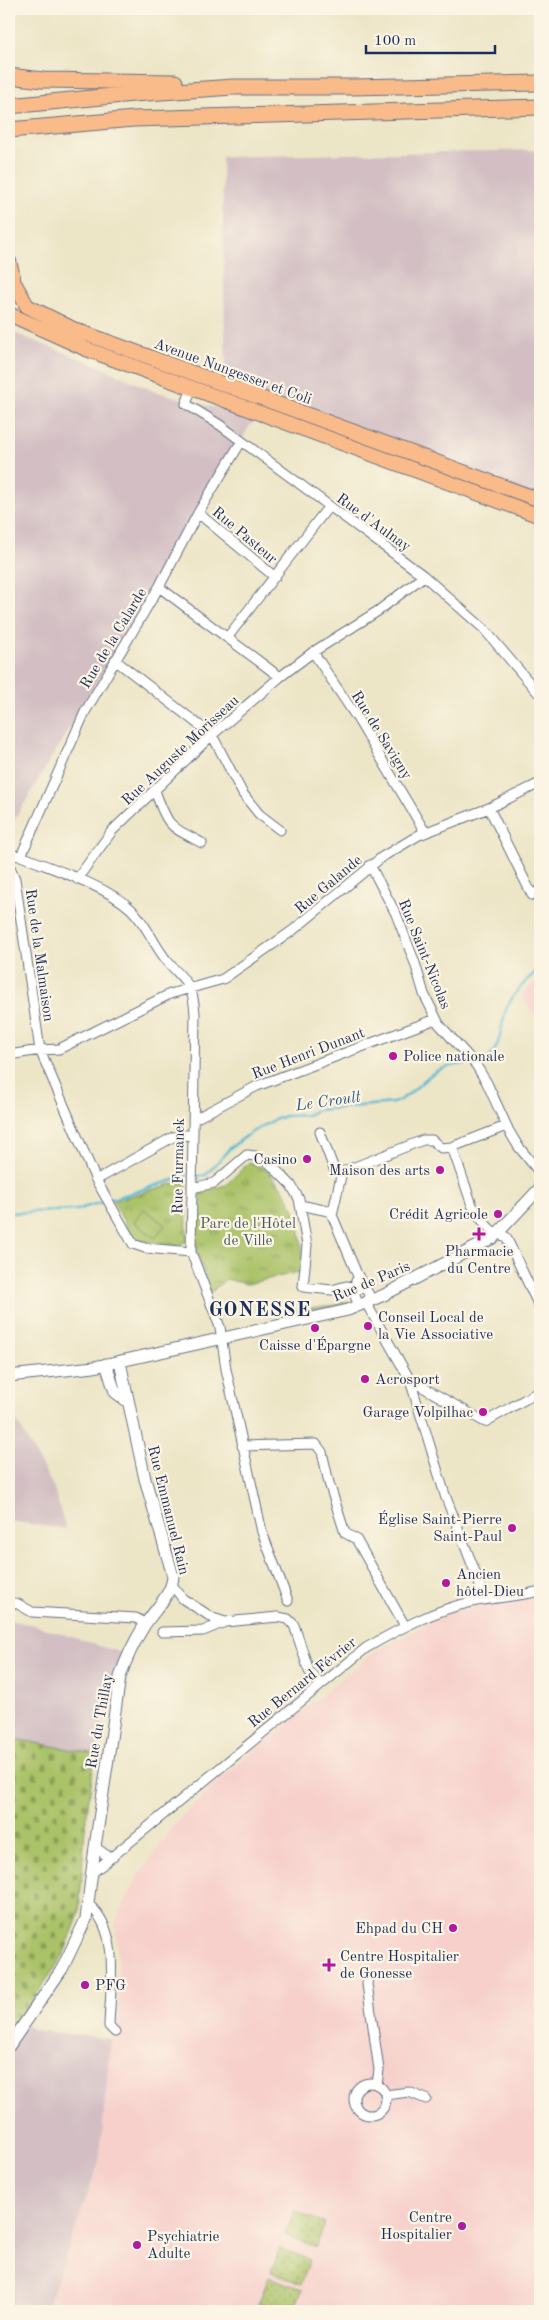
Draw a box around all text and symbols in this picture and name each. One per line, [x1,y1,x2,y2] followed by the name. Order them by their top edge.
[366,22,495,54] scale bar
[374,34,416,49] text: 100 m
[152,337,313,408] street label: Avenue Nungesser et Coli
[333,491,413,555] street label: Rue d'Aulnay
[209,505,279,567] street label: Rue Pasteur
[78,586,150,692] street label: Rue de la Calarde
[348,689,414,783] street label: Rue de Savigny
[120,693,242,809] street label: Rue Auguste Morisseau
[293,853,365,917] street label: Rue Galande
[22,888,55,1023] street label: Rue de la Malmaison
[395,897,452,1012] street label: Rue Saint-Nicolas
[250,1026,367,1083] street label: Rue Henri Dunant
[387,1050,399,1062] marker: Police nationale
[403,1050,504,1065] place label: Police nationale
[294,1089,363,1115] water label: Le Croult
[171,1118,188,1214] street label: Rue Furmanek
[253,1153,297,1168] place label: Casino
[301,1153,313,1165] marker: Casino
[329,1164,430,1179] place label: Maison des arts
[434,1164,446,1176] marker: Maison des arts
[389,1208,488,1223] place label: Crédit Agricole
[492,1208,504,1220] marker: Crédit Agricole
[200,1217,296,1249] park label: Parc de l'Hôtel de Ville
[473,1228,485,1240] marker: Pharmacie du Centre
[445,1245,513,1277] place label: Pharmacie du Centre
[331,1259,412,1305] street label: Rue de Paris
[209,1301,311,1321] district label: GONESSE
[378,1311,493,1343] place label: Conseil Local de la Vie Associative
[362,1320,374,1332] marker: Conseil Local de la Vie Associative
[309,1322,321,1334] marker: Caisse d'Épargne
[259,1336,371,1354] place label: Caisse d'Épargne
[359,1373,371,1385] marker: Acrosport
[375,1373,440,1388] place label: Acrosport
[362,1406,473,1421] place label: Garage Volpilhac
[477,1406,489,1418] marker: Garage Volpilhac
[144,1444,191,1577] street label: Rue Emmanuel Rain
[378,1510,502,1545] place label: Église Saint-Pierre Saint-Paul
[506,1522,518,1534] marker: Église Saint-Pierre Saint-Paul
[456,1568,524,1600] place label: Ancien hôtel-Dieu
[440,1577,452,1589] marker: Ancien hôtel-Dieu
[246,1635,360,1731] street label: Rue Bernard Février
[85,1673,116,1770] street label: Rue du Thillay
[355,1922,443,1937] place label: Ehpad du CH
[447,1922,459,1934] marker: Ehpad du CH
[340,1950,459,1982] place label: Centre Hospitalier de Gonesse
[322,1958,336,1972] marker: Centre Hospitalier de Gonesse
[79,1979,91,1991] marker: PFG
[95,1979,126,1994] place label: PFG
[381,2211,452,2243] place label: Centre Hospitalier
[456,2220,468,2232] marker: Centre Hospitalier
[147,2230,220,2262] place label: Psychiatrie Adulte
[131,2239,143,2251] marker: Psychiatrie Adulte

